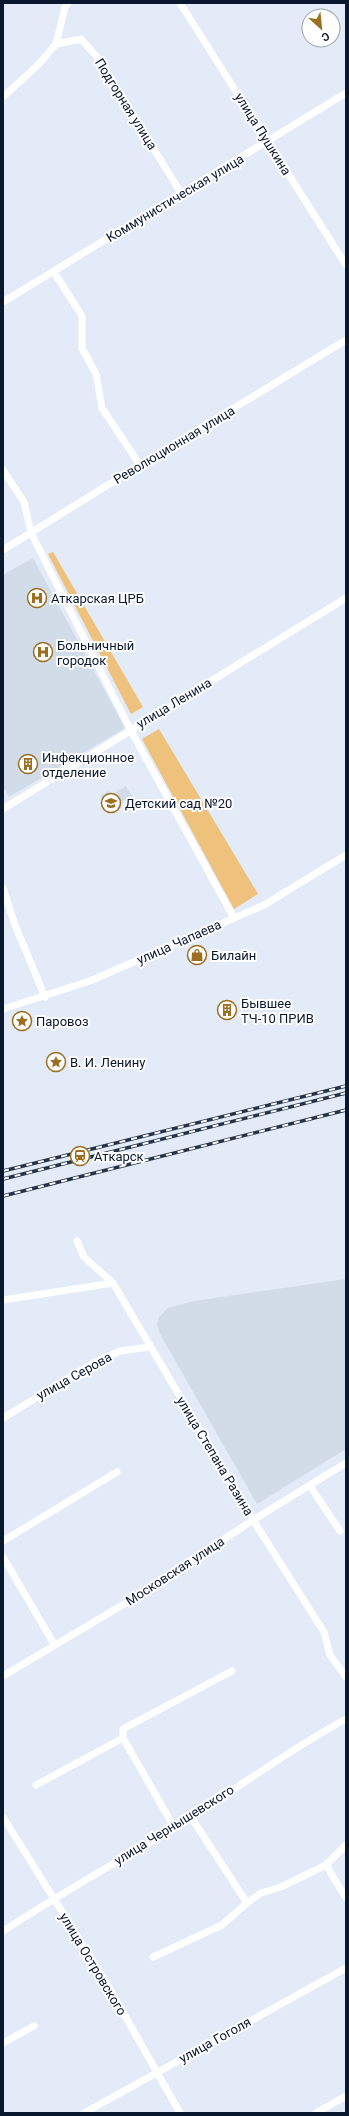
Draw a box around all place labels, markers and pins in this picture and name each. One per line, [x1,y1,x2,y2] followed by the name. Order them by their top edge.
[26,587,48,609] hospital icon: Аткарская ЦРБ
[51,591,144,606] place label: Аткарская ЦРБ
[57,638,134,668] place label: Больничный городок
[32,641,54,663] hospital icon: Больничный городок
[42,750,134,780] place label: Инфекционное отделение
[17,753,39,775] building icon: Инфекционное отделение
[100,792,122,814] school or university icon: Детский сад №20
[125,796,232,811] place label: Детский сад №20
[186,944,208,966] shop icon: Билайн
[211,948,256,963] place label: Билайн
[241,996,314,1026] place label: Бывшее ТЧ-10 ПРИВ
[216,999,238,1021] building icon: Бывшее ТЧ-10 ПРИВ
[11,1010,33,1032] place icon: Паровоз
[36,1014,89,1029] place label: Паровоз
[45,1051,67,1073] place icon: В. И. Ленину
[70,1055,145,1070] place label: В. И. Ленину
[69,1145,91,1167] station icon: Аткарск
[94,1149,144,1164] place label: Аткарск

